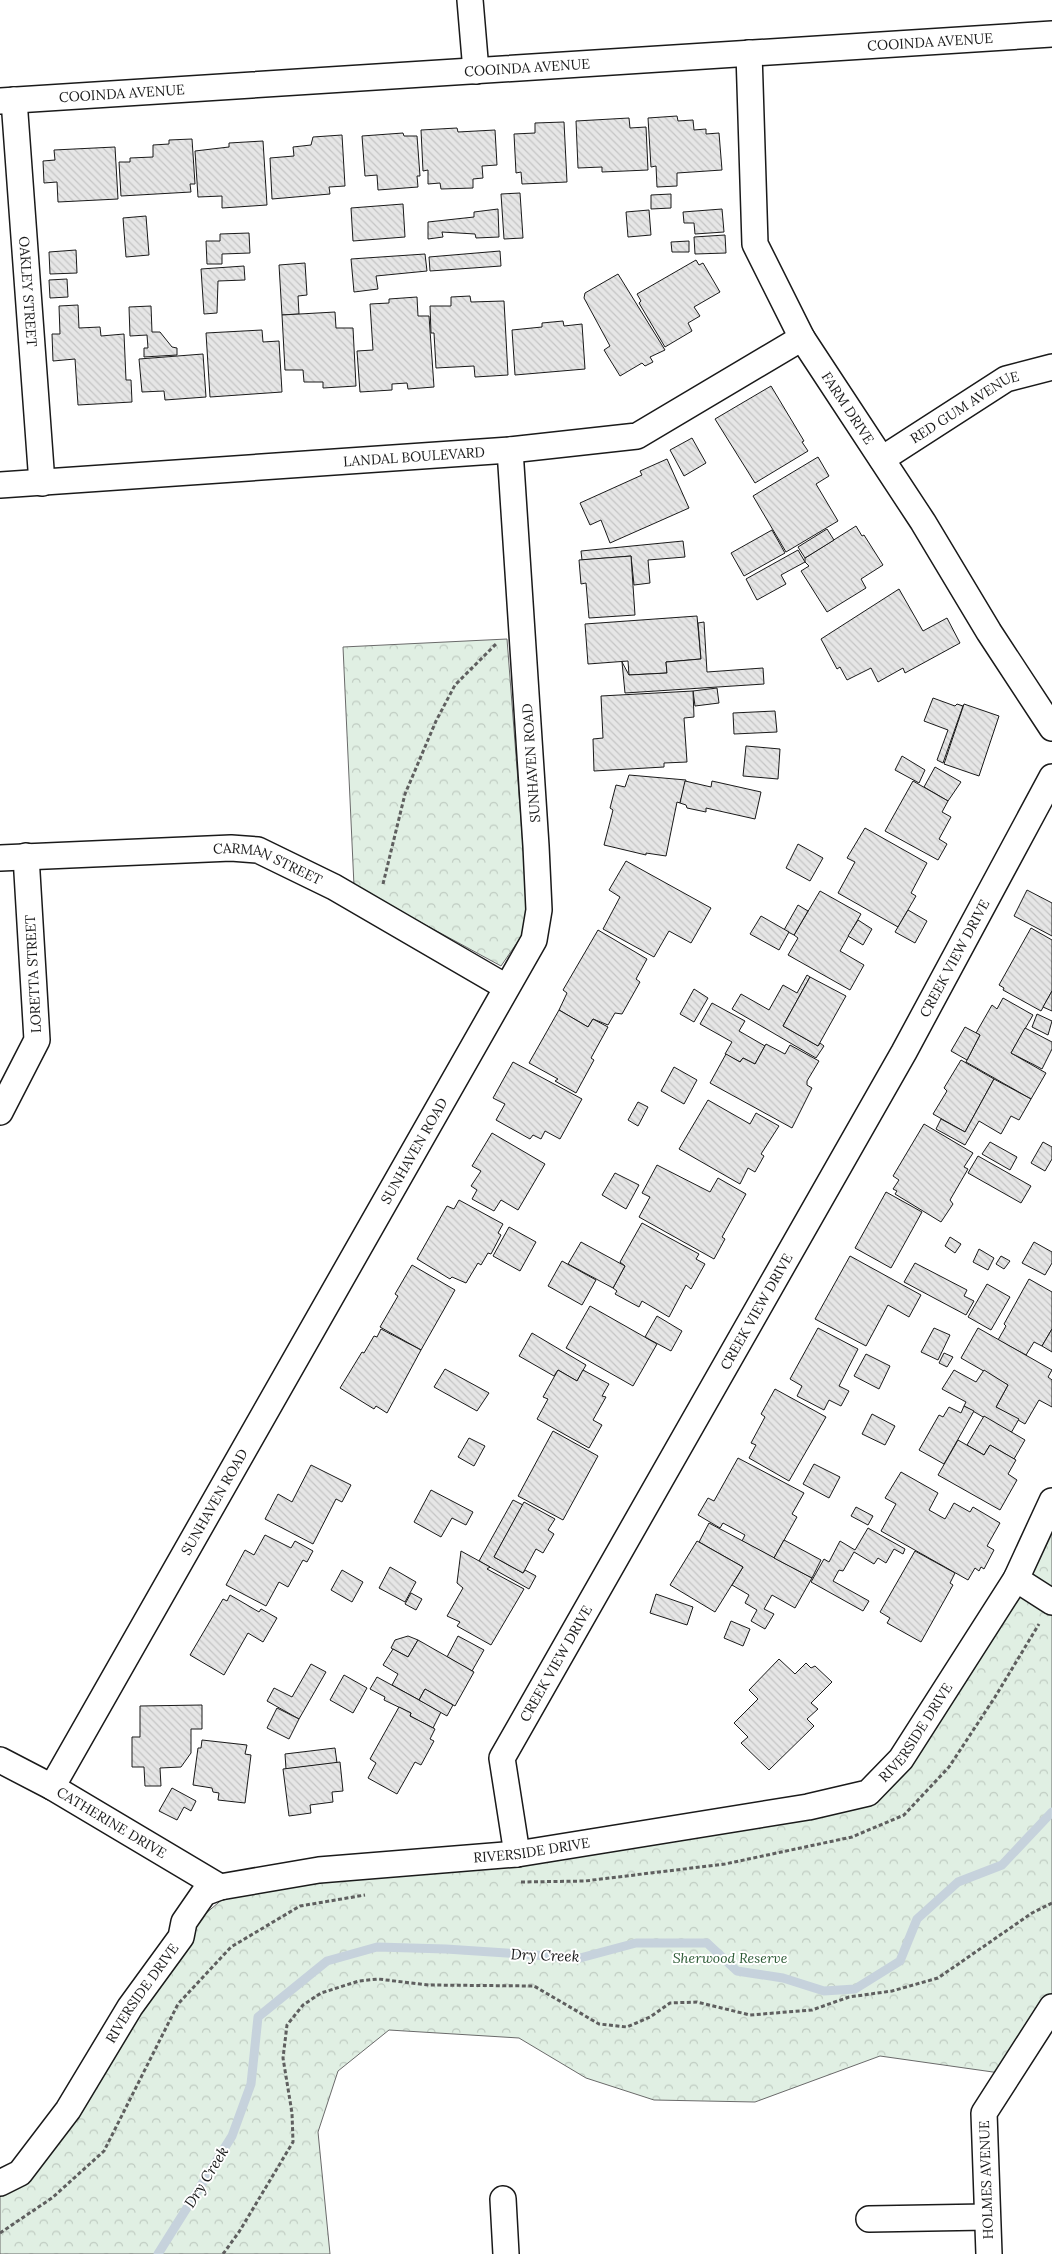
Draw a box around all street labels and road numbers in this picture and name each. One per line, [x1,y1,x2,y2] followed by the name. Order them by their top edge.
[867,29,994,55] street label: COOINDA AVENUE
[463,54,591,80] street label: COOINDA AVENUE
[58,80,185,106] street label: COOINDA AVENUE
[15,236,41,347] street label: OAKLEY STREET
[907,367,1021,447] street label: RED GUM AVENUE
[818,368,879,448] street label: FARM DRIVE
[342,443,486,470] street label: LANDAL BOULEVARD
[518,703,544,823] street label: SUNHAVEN ROAD
[213,839,325,889] street label: CARMAN STREET
[915,896,994,1020] street label: CREEK VIEW DRIVE
[21,914,45,1034] street label: LORETTA STREET
[377,1094,451,1207] street label: SUNHAVEN ROAD
[716,1250,797,1373] street label: CREEK VIEW DRIVE
[177,1446,252,1558] street label: SUNHAVEN ROAD
[516,1602,596,1725] street label: CREEK VIEW DRIVE
[875,1679,957,1786] street label: RIVERSIDE DRIVE
[53,1783,170,1862] street label: CATHERINE DRIVE
[473,1833,591,1866] street label: RIVERSIDE DRIVE
[101,1939,183,2046] street label: RIVERSIDE DRIVE
[975,2120,997,2240] street label: HOLMES AVENUE

